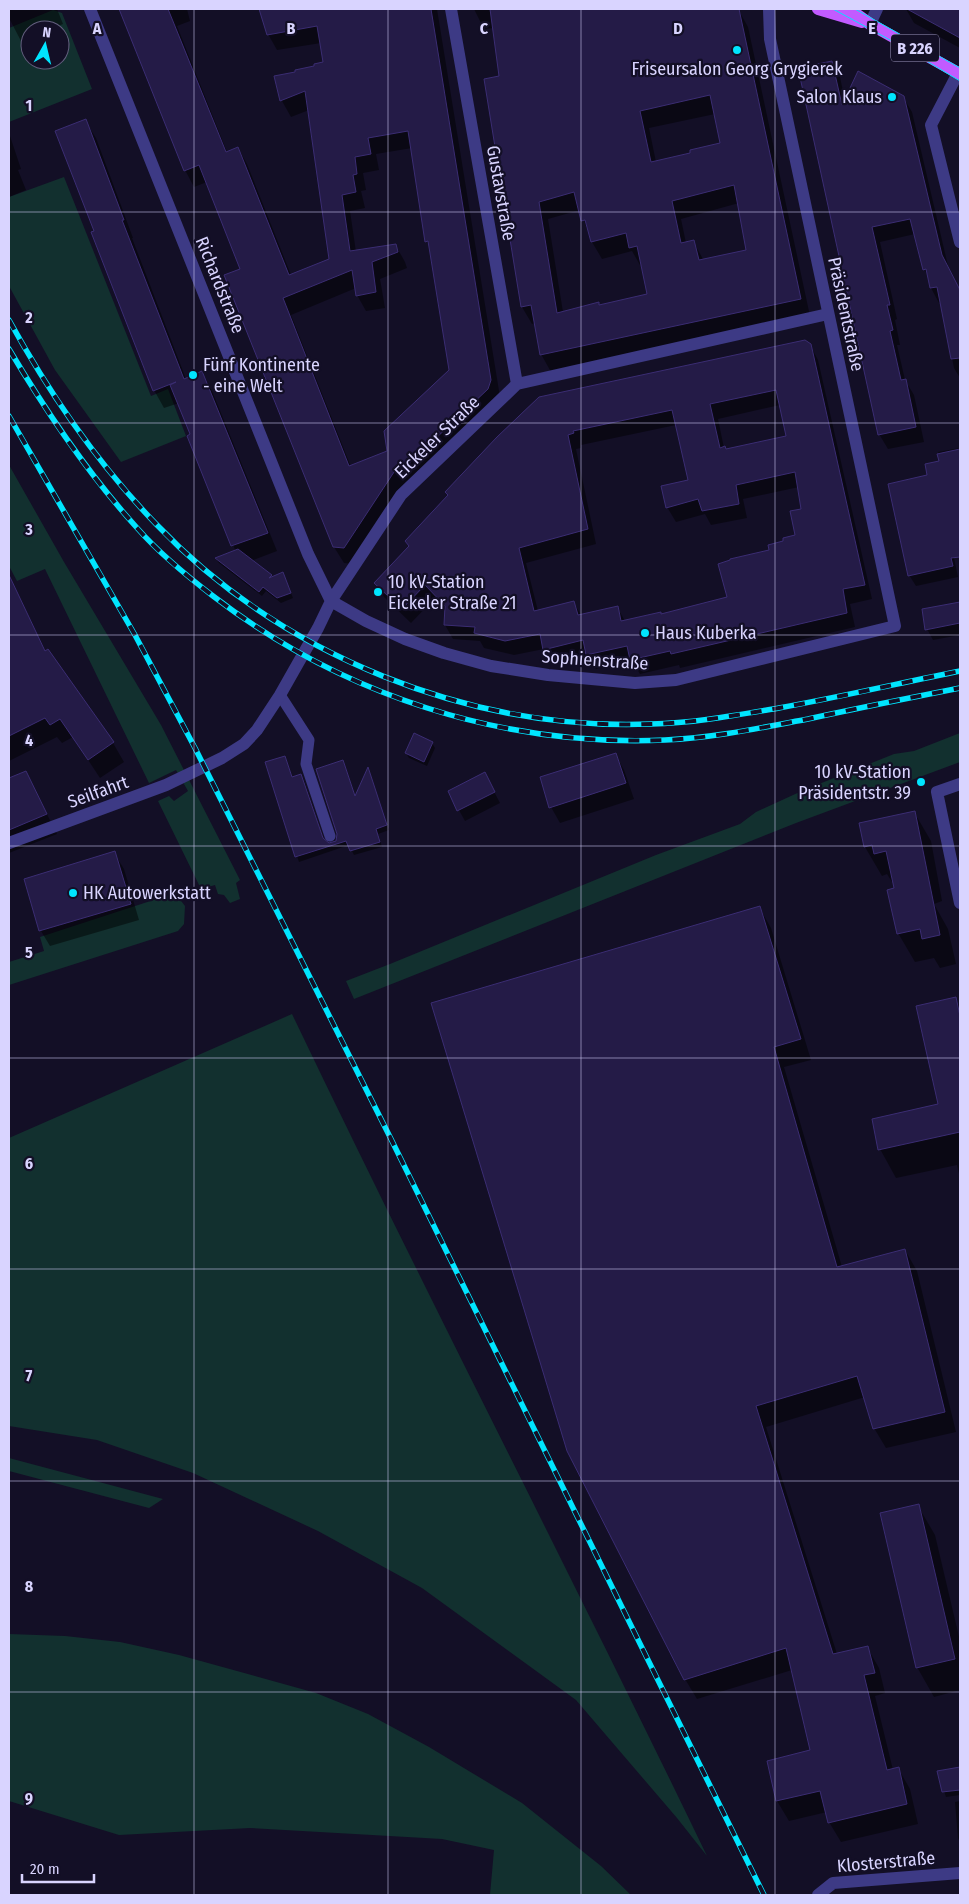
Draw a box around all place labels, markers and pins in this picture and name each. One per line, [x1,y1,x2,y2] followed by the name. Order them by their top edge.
[731,44,743,56] marker: Friseursalon Georg Grygierek
[631,58,843,80] place label: Friseursalon Georg Grygierek
[796,86,882,108] place label: Salon Klaus
[886,91,898,103] marker: Salon Klaus
[203,354,320,397] place label: Fünf Kontinente - eine Welt
[187,369,199,381] marker: Fünf Kontinente - eine Welt
[388,571,517,614] place label: 10 kV-Station Eickeler Straße 21
[372,586,384,598] marker: 10 kV-Station Eickeler Straße 21
[655,622,757,644] place label: Haus Kuberka
[639,627,651,639] marker: Haus Kuberka
[798,761,911,804] place label: 10 kV-Station Präsidentstr. 39
[915,776,927,788] marker: 10 kV-Station Präsidentstr. 39
[83,882,211,904] place label: HK Autowerkstatt
[67,887,79,899] marker: HK Autowerkstatt

